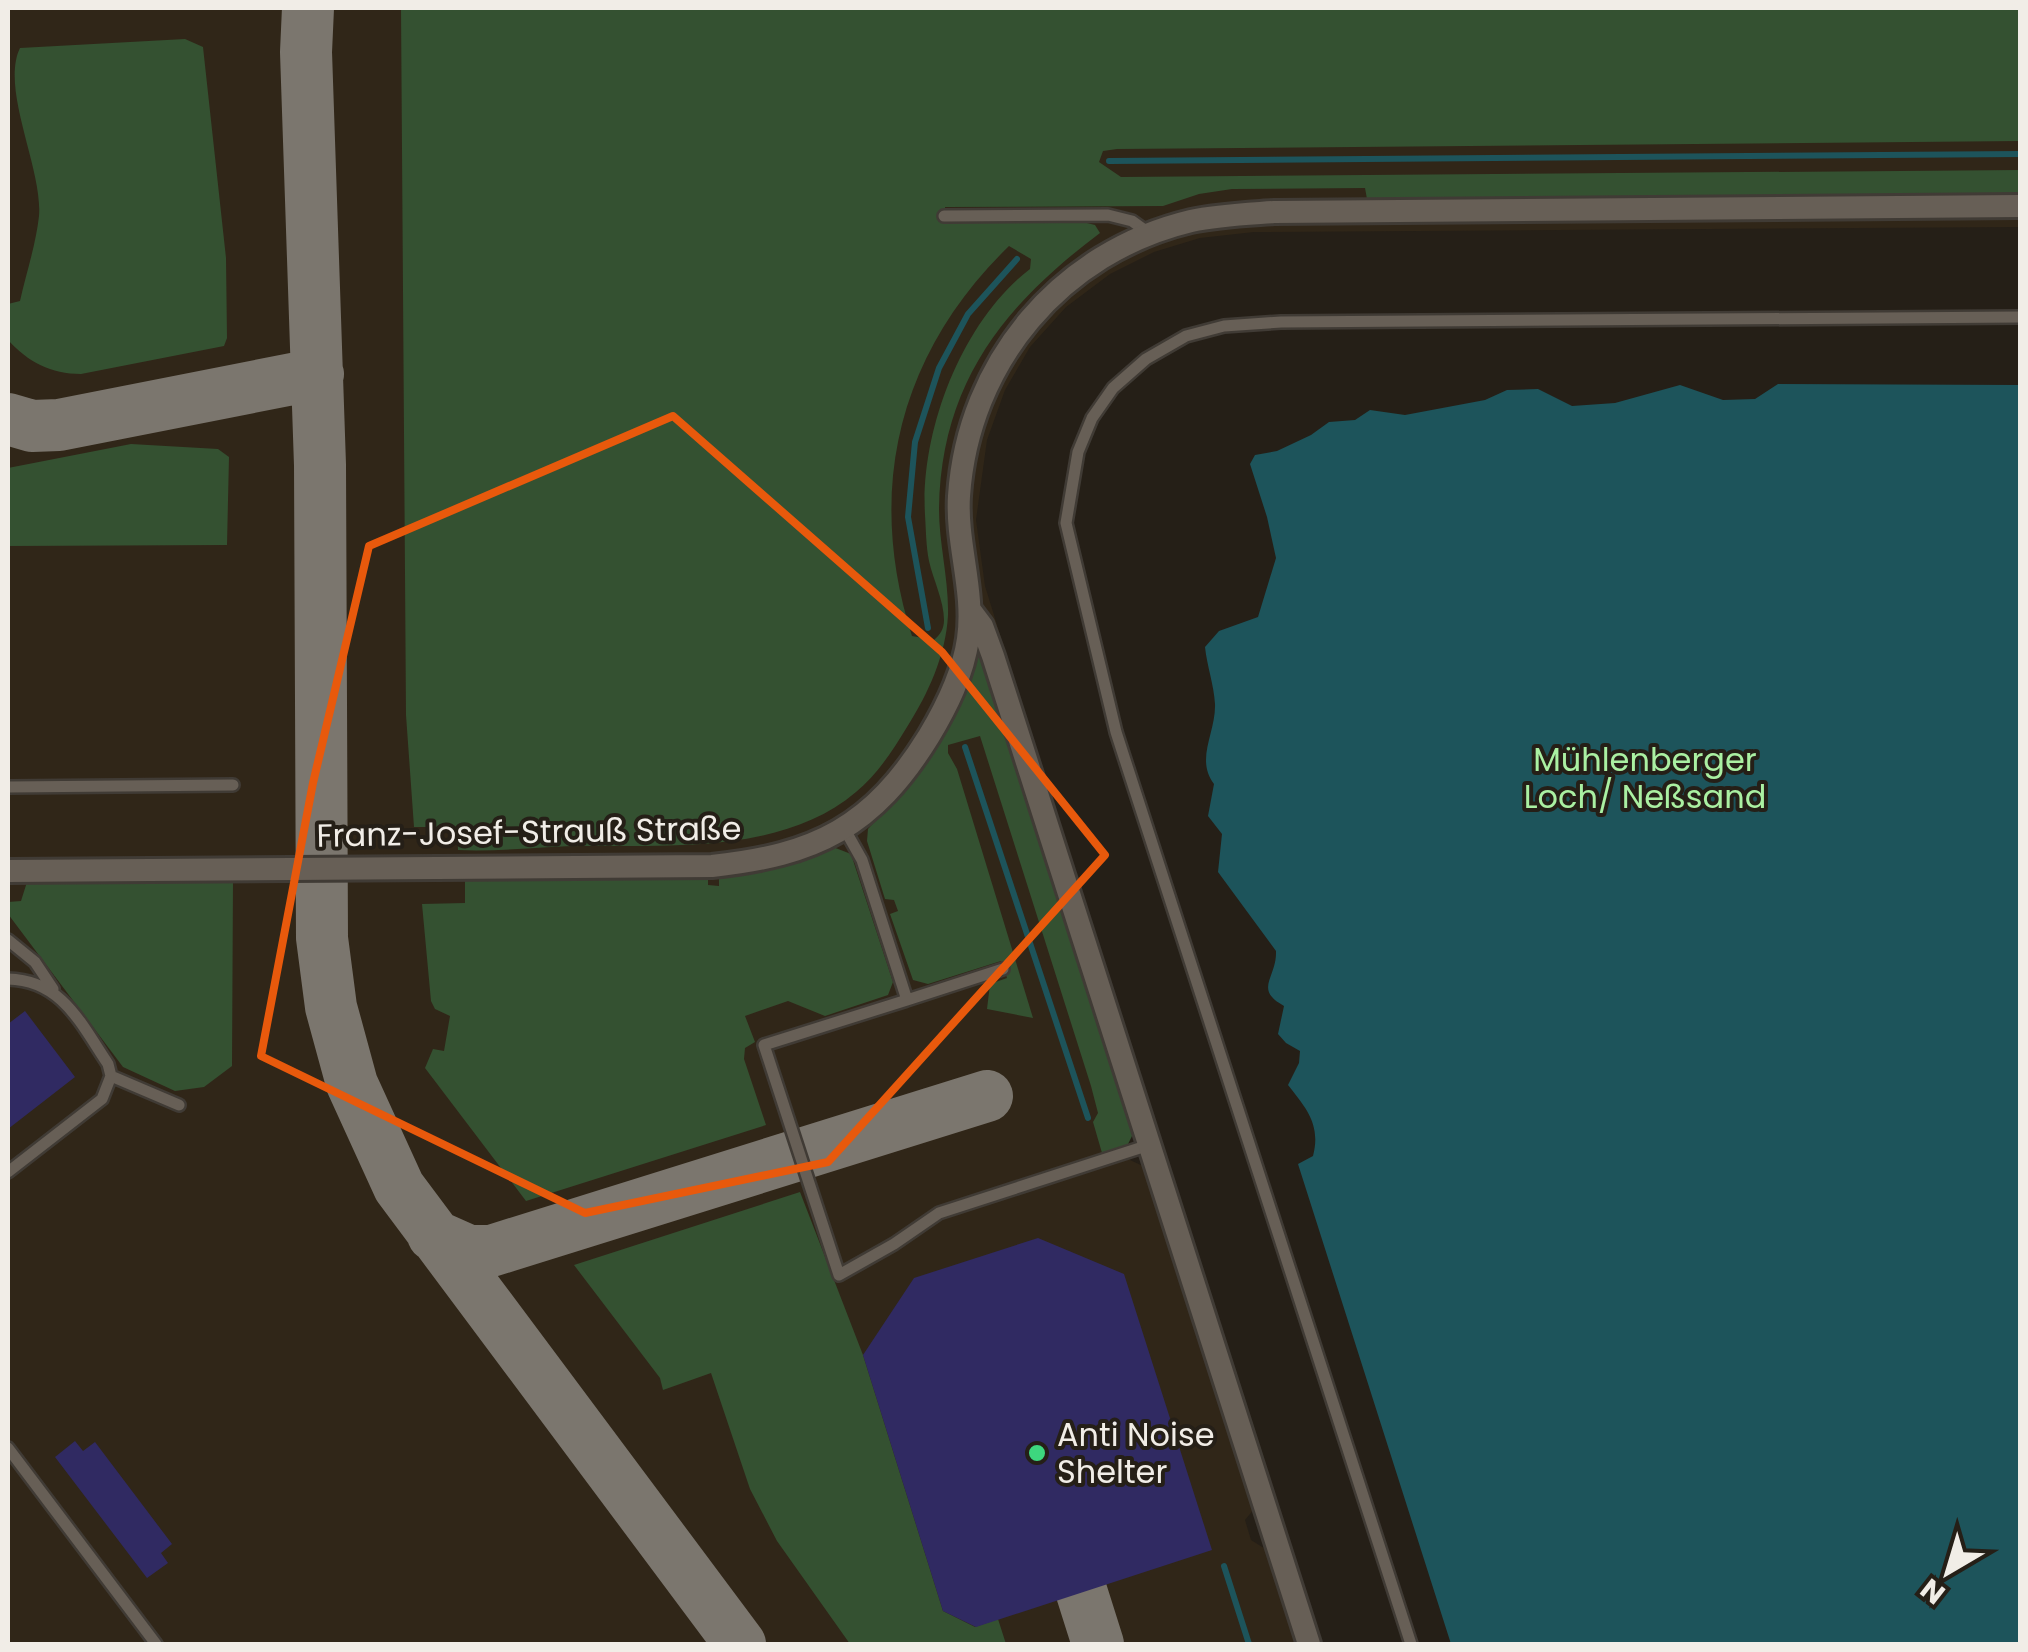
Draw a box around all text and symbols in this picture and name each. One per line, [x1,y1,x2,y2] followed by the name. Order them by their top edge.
[1524,737,1766,819] park label: Mühlenberger Loch/ Neßsand
[316,805,742,858] street label: Franz-Josef-Strauß Straße
[1057,1412,1215,1494] place label: Anti Noise Shelter
[1026,1442,1048,1464] marker: Anti Noise Shelter
[1898,1522,1998,1622] north arrow
[1913,1569,1953,1613] text: N

